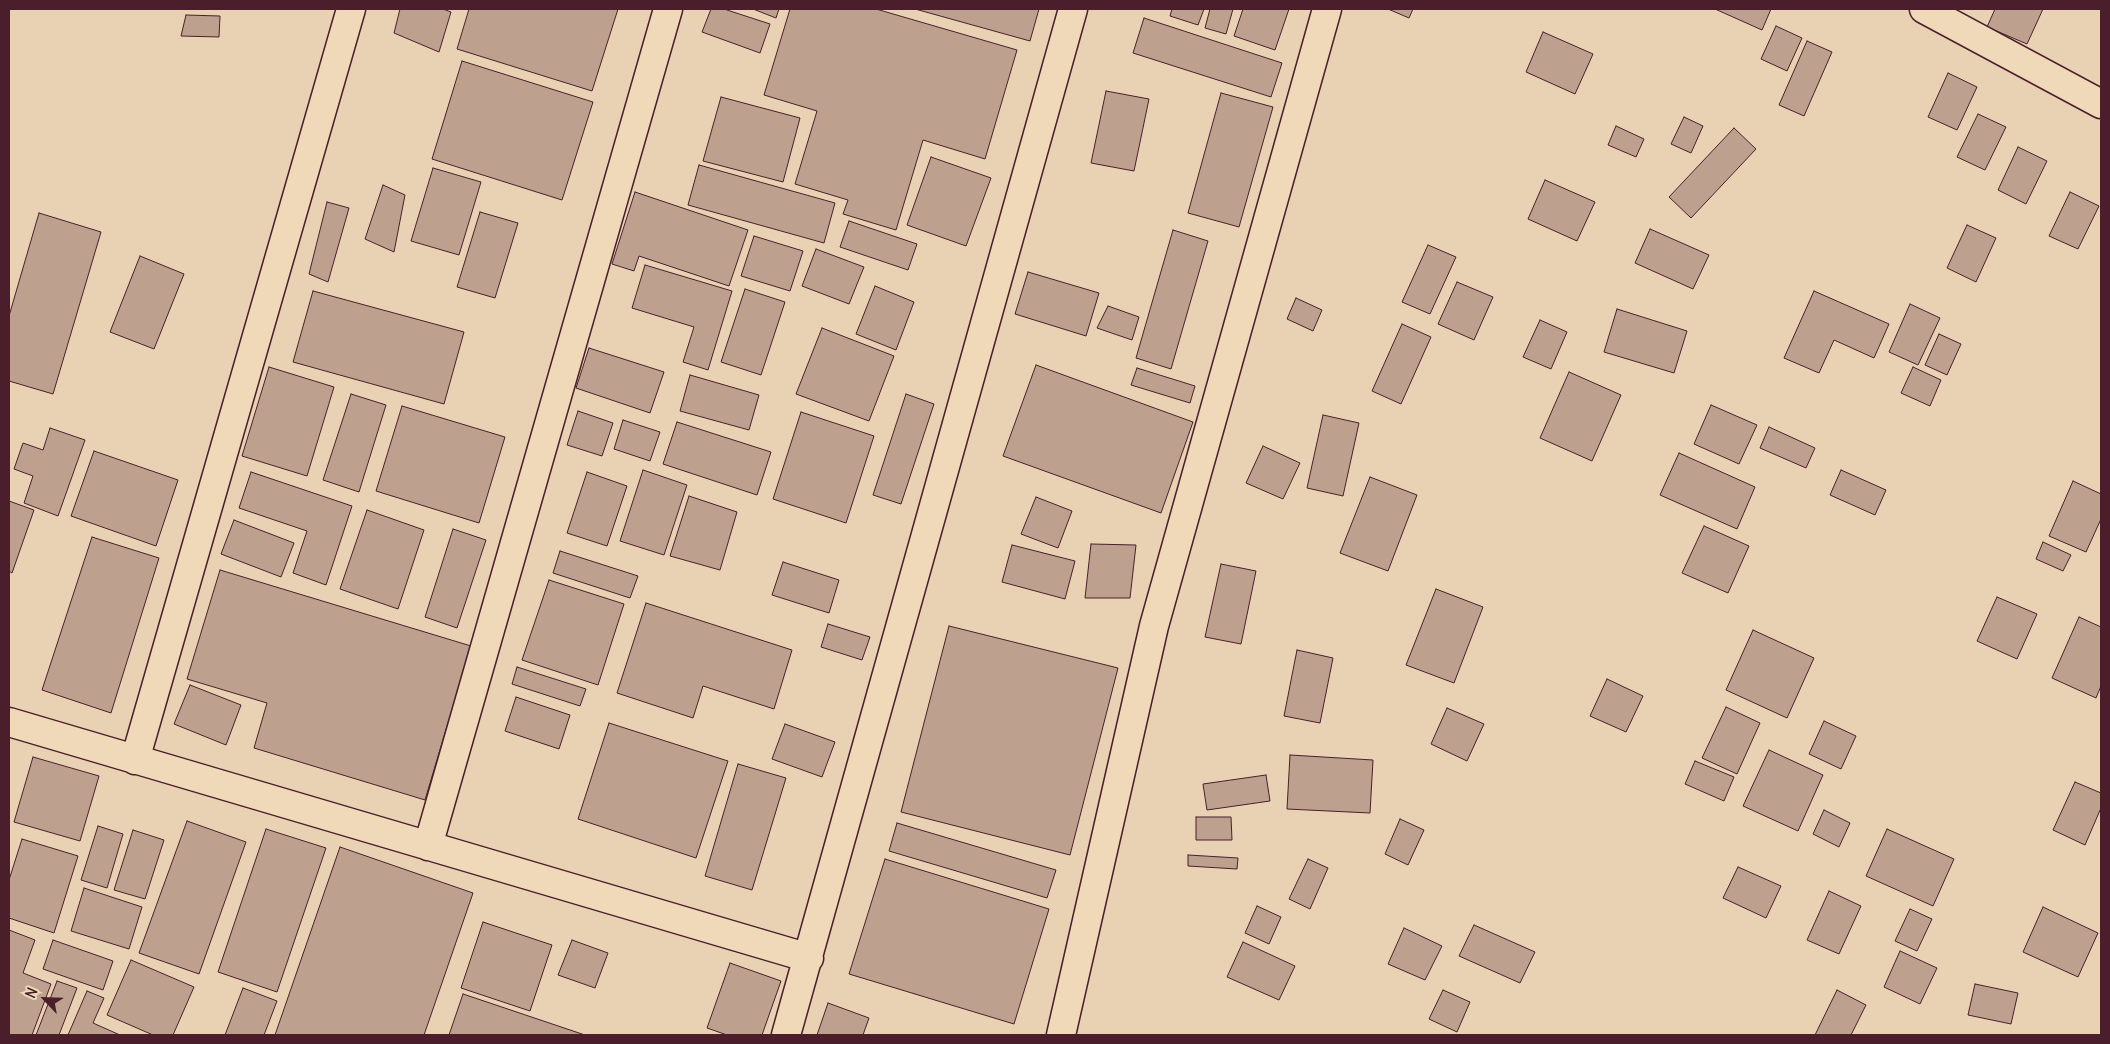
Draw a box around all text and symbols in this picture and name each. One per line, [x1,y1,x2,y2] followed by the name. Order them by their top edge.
[20,974,70,1024] north arrow
[21,985,41,1001] text: N

